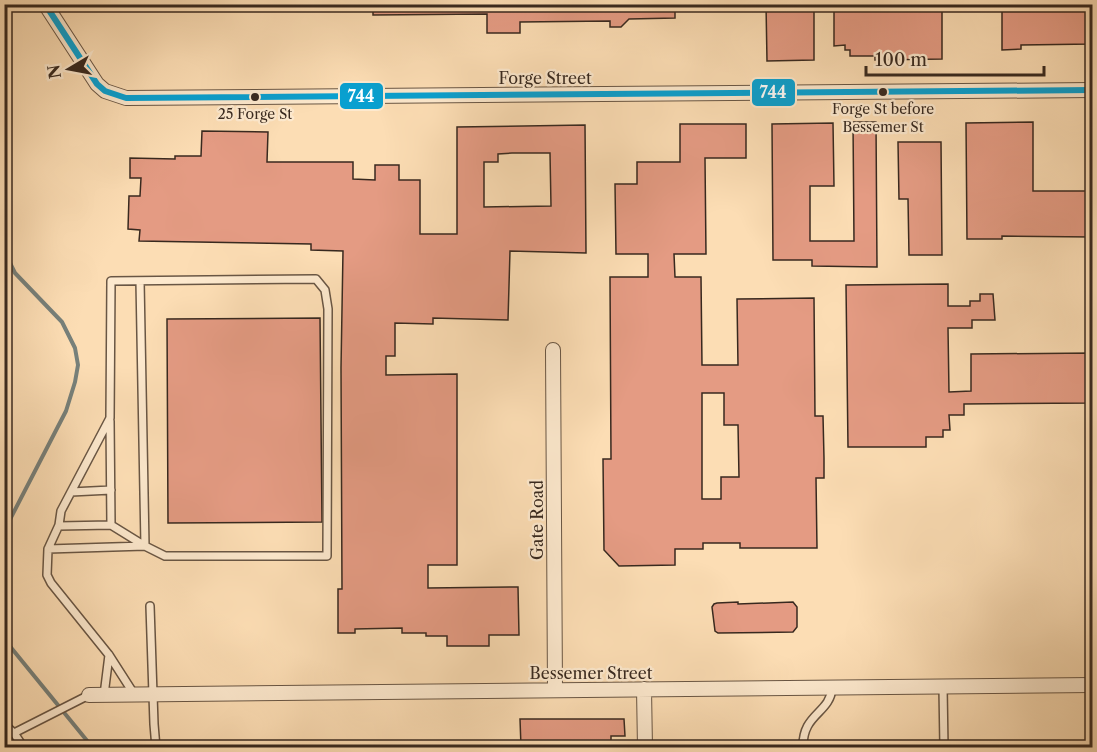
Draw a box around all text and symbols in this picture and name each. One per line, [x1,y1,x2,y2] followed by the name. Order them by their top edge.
[39,39,99,99] north arrow
[866,39,1044,77] scale bar
[875,49,927,71] text: 100 m
[43,63,65,80] text: N
[498,68,592,88] street label: Forge Street
[751,78,796,107] line badge: 744
[339,82,384,110] line badge: 744
[760,82,786,102] text: 744
[348,86,374,106] text: 744
[877,86,889,98] marker: Forge St before Bessemer St
[249,91,261,103] marker: 25 Forge St
[832,100,934,136] place label: Forge St before Bessemer St
[218,105,292,123] place label: 25 Forge St
[527,480,547,560] street label: Gate Road
[530,663,653,683] street label: Bessemer Street

